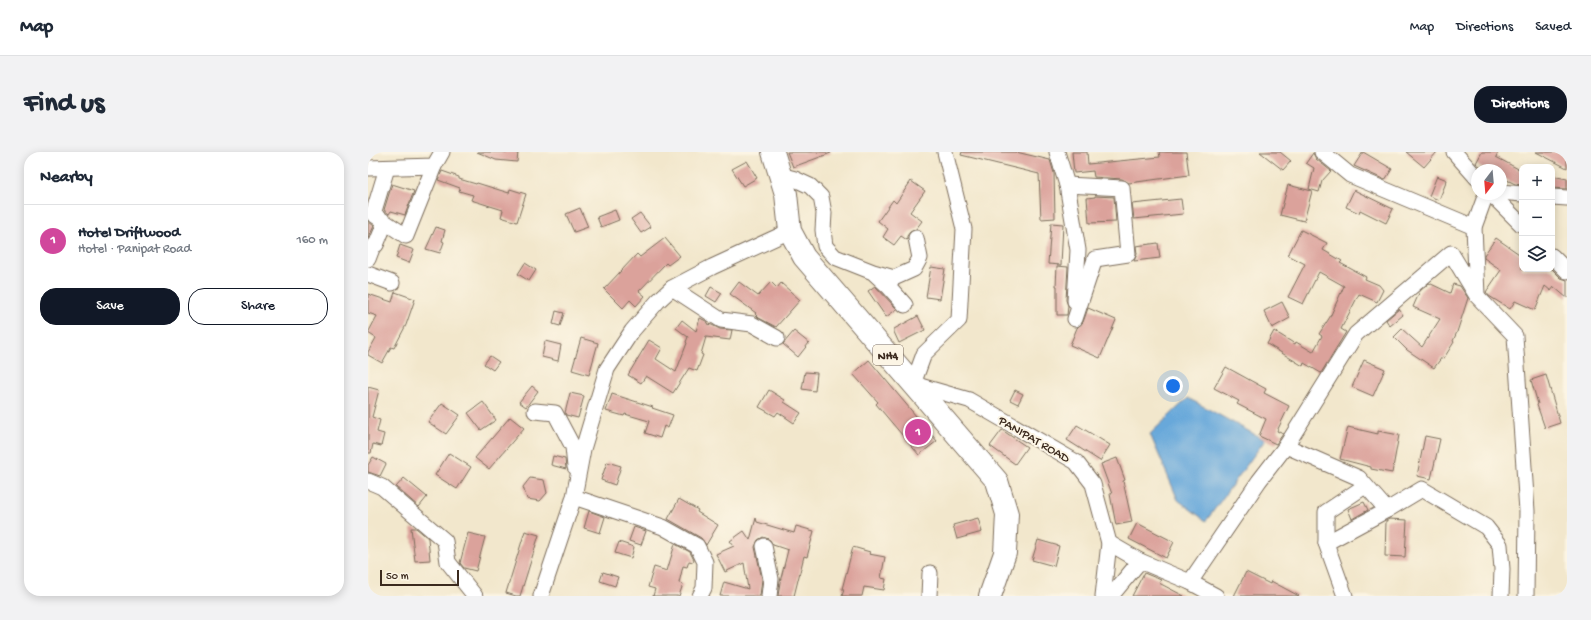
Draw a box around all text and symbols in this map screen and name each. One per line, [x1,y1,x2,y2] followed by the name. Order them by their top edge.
[20,16,53,39] text: Map
[1410,19,1434,36] text: Map
[1456,19,1513,36] text: Directions
[1535,19,1571,36] text: Saved
[1474,86,1567,123] button: Directions
[24,88,104,121] text: Find us
[1471,164,1507,200] north arrow
[1519,164,1555,272] map controls
[1519,164,1555,200] button: +
[40,168,93,188] text: Nearby
[1519,200,1555,236] button: −
[78,224,180,242] text: Hotel Driftwood
[50,233,56,248] text: 1
[296,233,328,248] text: 160 m
[1519,236,1555,272] button: layers
[78,242,191,257] text: Hotel · Panipat Road
[40,288,180,325] button: Save
[188,288,328,325] button: Share
[873,345,903,365] road number: NH4
[1163,376,1183,396] your location
[994,413,1073,467] street label: PANIPAT ROAD
[905,417,931,447] pin: 1
[380,568,459,587] scale bar
[386,571,408,583] text: 50 m

